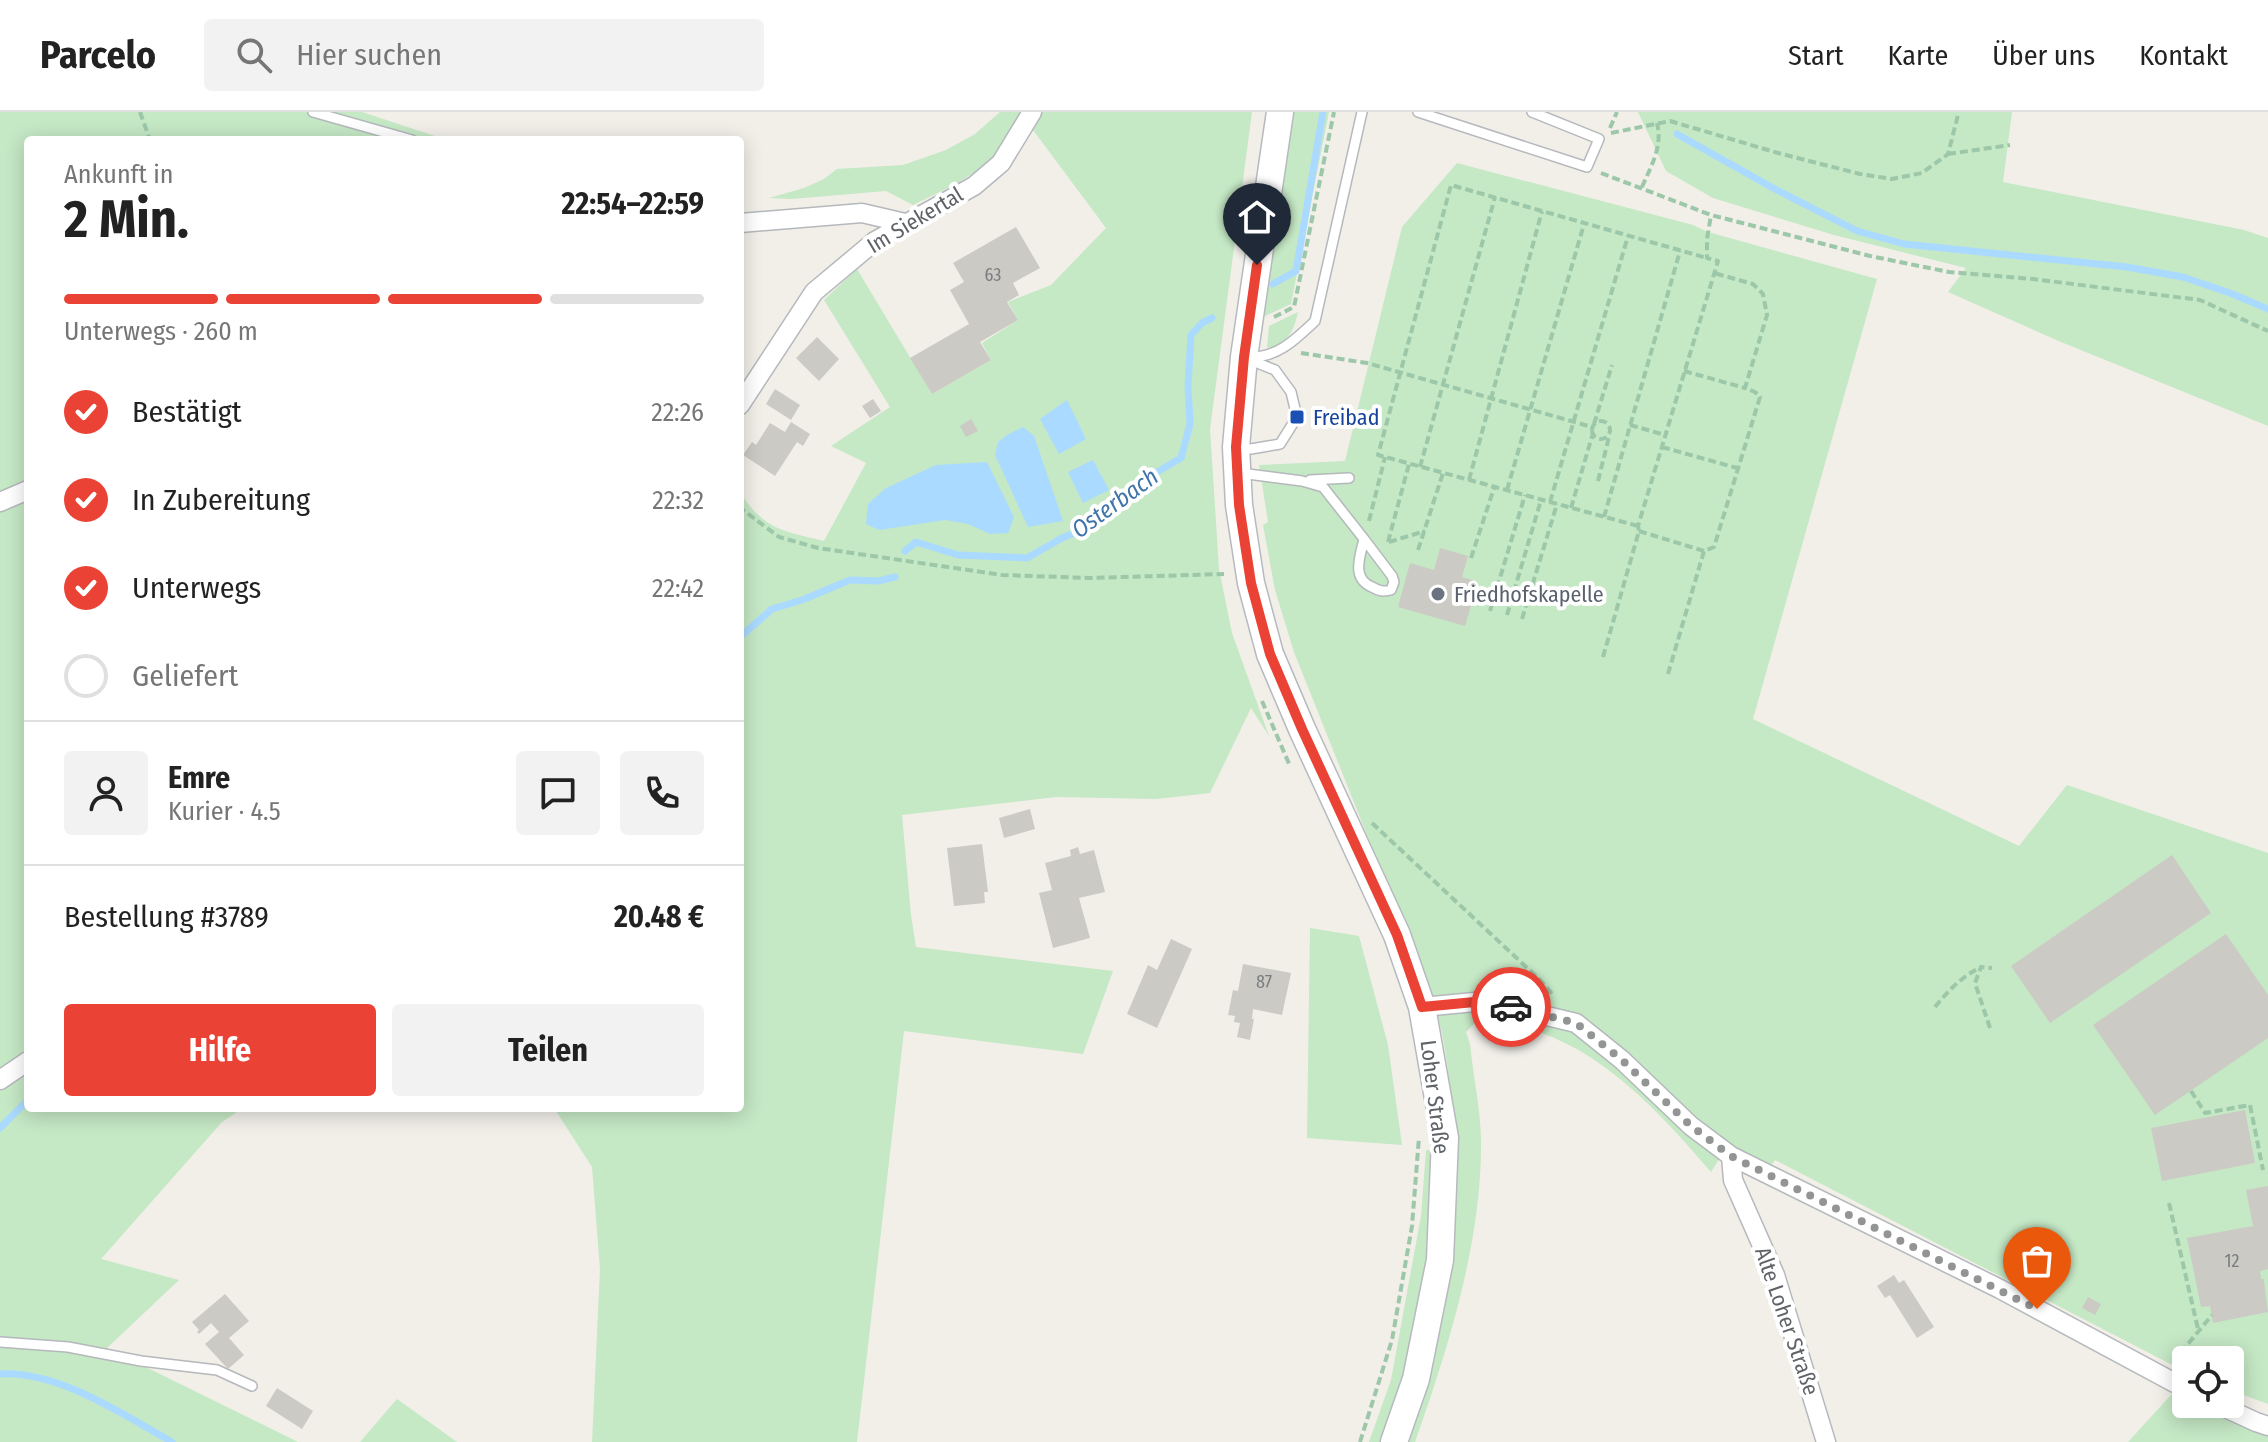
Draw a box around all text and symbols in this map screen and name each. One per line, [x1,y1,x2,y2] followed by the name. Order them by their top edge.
[204,19,764,91] search box
[40,32,156,78] text: Parcelo
[232,33,276,77] icon: search
[296,37,442,73] text: Hier suchen
[1788,39,1844,72] text: Start
[1888,39,1948,72] text: Karte
[1992,39,2095,72] text: Über uns
[2139,39,2228,72] text: Kontakt
[64,159,173,190] text: Ankunft in
[862,181,968,259] street label: Im Siekertal
[1223,183,1291,265] pin
[561,186,704,222] text: 22:54–22:59
[64,188,189,251] text: 2 Min.
[1235,195,1279,239] icon: home
[985,264,1001,286] house number: 63
[64,316,258,347] text: Unterwegs · 260 m
[64,390,108,434] icon: check
[132,394,242,430] text: Bestätigt
[651,397,704,428] text: 22:26
[1313,404,1379,431] place label: Freibad
[1288,408,1306,426] marker: Freibad
[1066,462,1164,544] water label: Osterbach
[64,478,108,522] icon: check
[132,482,310,518] text: In Zubereitung
[652,485,704,516] text: 22:32
[64,566,108,610] icon: check
[132,570,261,606] text: Unterwegs
[652,573,704,604] text: 22:42
[1454,581,1604,608] place label: Friedhofskapelle
[1429,585,1447,603] marker: Friedhofskapelle
[132,658,238,694] text: Geliefert
[64,751,148,835] button: person
[516,751,600,835] button: chat
[620,751,704,835] button: phone
[168,760,230,796] text: Emre
[168,796,281,827] text: Kurier · 4.5
[64,899,269,935] text: Bestellung #3789
[614,899,704,935] text: 20.48 €
[1471,967,1551,1047] courier
[1256,971,1272,993] house number: 87
[1489,985,1533,1029] icon: car
[64,1004,376,1096] button: Hilfe
[392,1004,704,1096] button: Teilen
[1415,1038,1455,1156] street label: Loher Straße
[2003,1227,2071,1309] pin
[2015,1239,2059,1283] icon: bag
[1749,1243,1825,1399] street label: Alte Loher Straße
[2225,1250,2240,1272] house number: 12
[2172,1346,2244,1418] map controls
[2172,1346,2244,1418] button: locate

